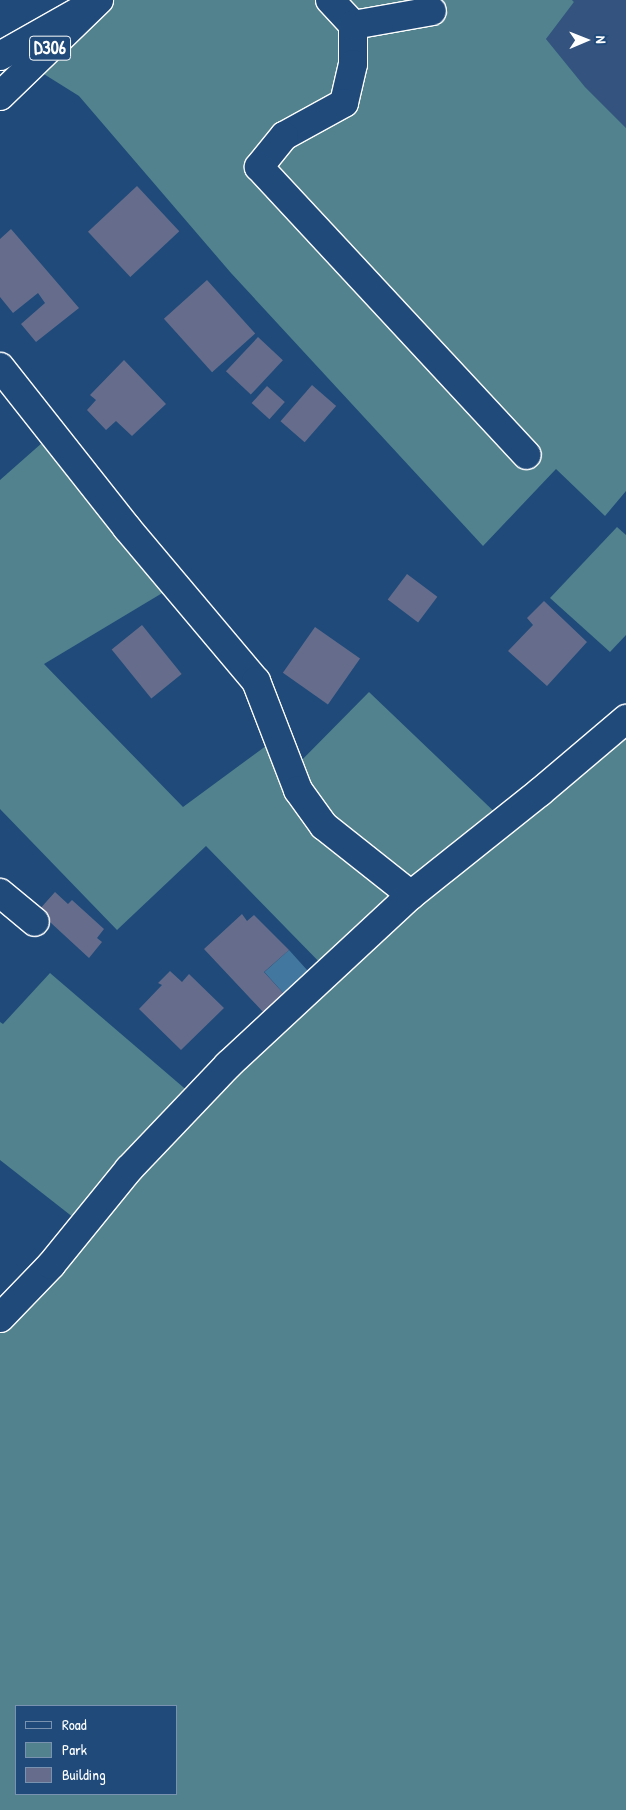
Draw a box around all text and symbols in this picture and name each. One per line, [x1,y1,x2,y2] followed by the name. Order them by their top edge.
[561,15,611,65] north arrow
[29,32,71,64] road number: D306
[592,36,611,44] text: N
[15,1705,178,1795] legend
[62,1714,87,1735] text: Road
[62,1739,87,1760] text: Park
[62,1764,106,1785] text: Building

